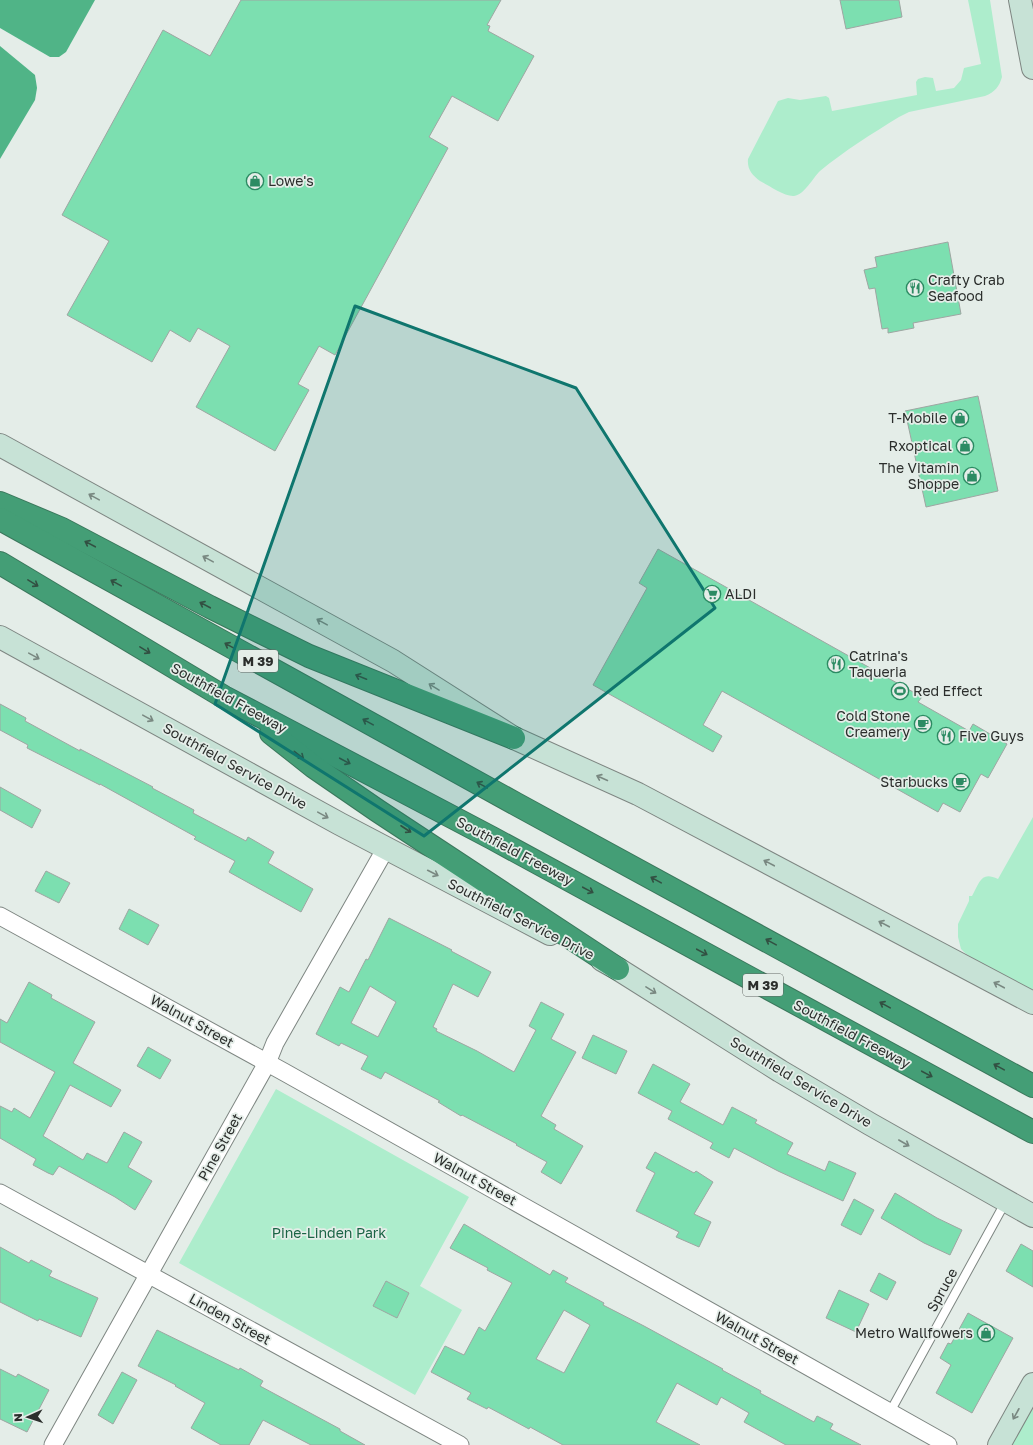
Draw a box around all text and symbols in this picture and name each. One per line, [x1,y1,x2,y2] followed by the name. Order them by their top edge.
[245,171,265,191] shop icon: Lowe's
[268,172,314,189] place label: Lowe's
[928,271,1005,304] place label: Crafty Crab Seafood
[905,278,925,298] restaurant icon: Crafty Crab Seafood
[950,408,970,428] shop icon: T-Mobile
[888,409,947,426] place label: T-Mobile
[955,436,975,456] shop icon: Rxoptical
[888,437,952,454] place label: Rxoptical
[879,459,959,492] place label: The Vitamin Shoppe
[962,466,982,486] shop icon: The Vitamin Shoppe
[88,492,100,500] one-way arrow
[85,540,97,547] one-way arrow
[202,555,214,563] one-way arrow
[110,579,122,586] one-way arrow
[27,580,39,588] one-way arrow
[702,584,722,604] supermarket icon: ALDI
[725,585,757,602] place label: ALDI
[199,601,211,608] one-way arrow
[316,618,328,625] one-way arrow
[224,641,236,649] one-way arrow
[139,646,150,654] one-way arrow
[849,647,908,680] place label: Catrina's Taqueria
[238,650,278,672] road number: M 39
[28,652,40,660] one-way arrow
[826,654,846,674] restaurant icon: Catrina's Taqueria
[168,659,290,737] street label: Southfield Freeway
[356,673,368,680] one-way arrow
[890,681,910,701] sports icon: Red Effect
[913,682,983,699] place label: Red Effect
[428,683,440,691] one-way arrow
[836,707,910,740] place label: Cold Stone Creamery
[913,714,933,734] cafe icon: Cold Stone Creamery
[142,715,154,723] one-way arrow
[362,718,374,725] one-way arrow
[160,719,310,812] street label: Southfield Service Drive
[936,726,956,746] restaurant icon: Five Guys
[959,727,1024,744] place label: Five Guys
[294,751,305,760] one-way arrow
[339,758,351,765] one-way arrow
[951,772,971,792] cafe icon: Starbucks
[880,773,948,790] place label: Starbucks
[596,774,608,781] one-way arrow
[476,780,488,788] one-way arrow
[317,812,329,819] one-way arrow
[454,813,577,889] street label: Southfield Freeway
[400,825,411,833] one-way arrow
[763,859,775,866] one-way arrow
[427,870,439,877] one-way arrow
[445,874,597,963] street label: Southfield Service Drive
[651,876,663,884] one-way arrow
[582,887,594,895] one-way arrow
[878,920,890,927] one-way arrow
[765,938,777,946] one-way arrow
[696,949,708,957] one-way arrow
[743,974,783,996] road number: M 39
[993,980,1005,988] one-way arrow
[645,986,657,994] one-way arrow
[147,991,237,1051] street label: Walnut Street
[791,996,914,1072] street label: Southfield Freeway
[879,1000,891,1008] one-way arrow
[727,1033,875,1131] street label: Southfield Service Drive
[993,1063,1005,1070] one-way arrow
[921,1071,933,1079] one-way arrow
[194,1110,245,1183] street label: Pine Street
[898,1140,910,1148] one-way arrow
[430,1149,520,1209] street label: Walnut Street
[272,1224,386,1241] park label: Pine-Linden Park
[923,1265,960,1315] street label: Spruce
[186,1289,274,1348] street label: Linden Street
[712,1308,802,1368] street label: Walnut Street
[976,1323,996,1343] shop icon: Metro Wallfowers
[855,1324,973,1341] place label: Metro Wallfowers
[8,1397,48,1437] north arrow
[1012,1408,1020,1420] one-way arrow
[11,1413,24,1422] text: N

